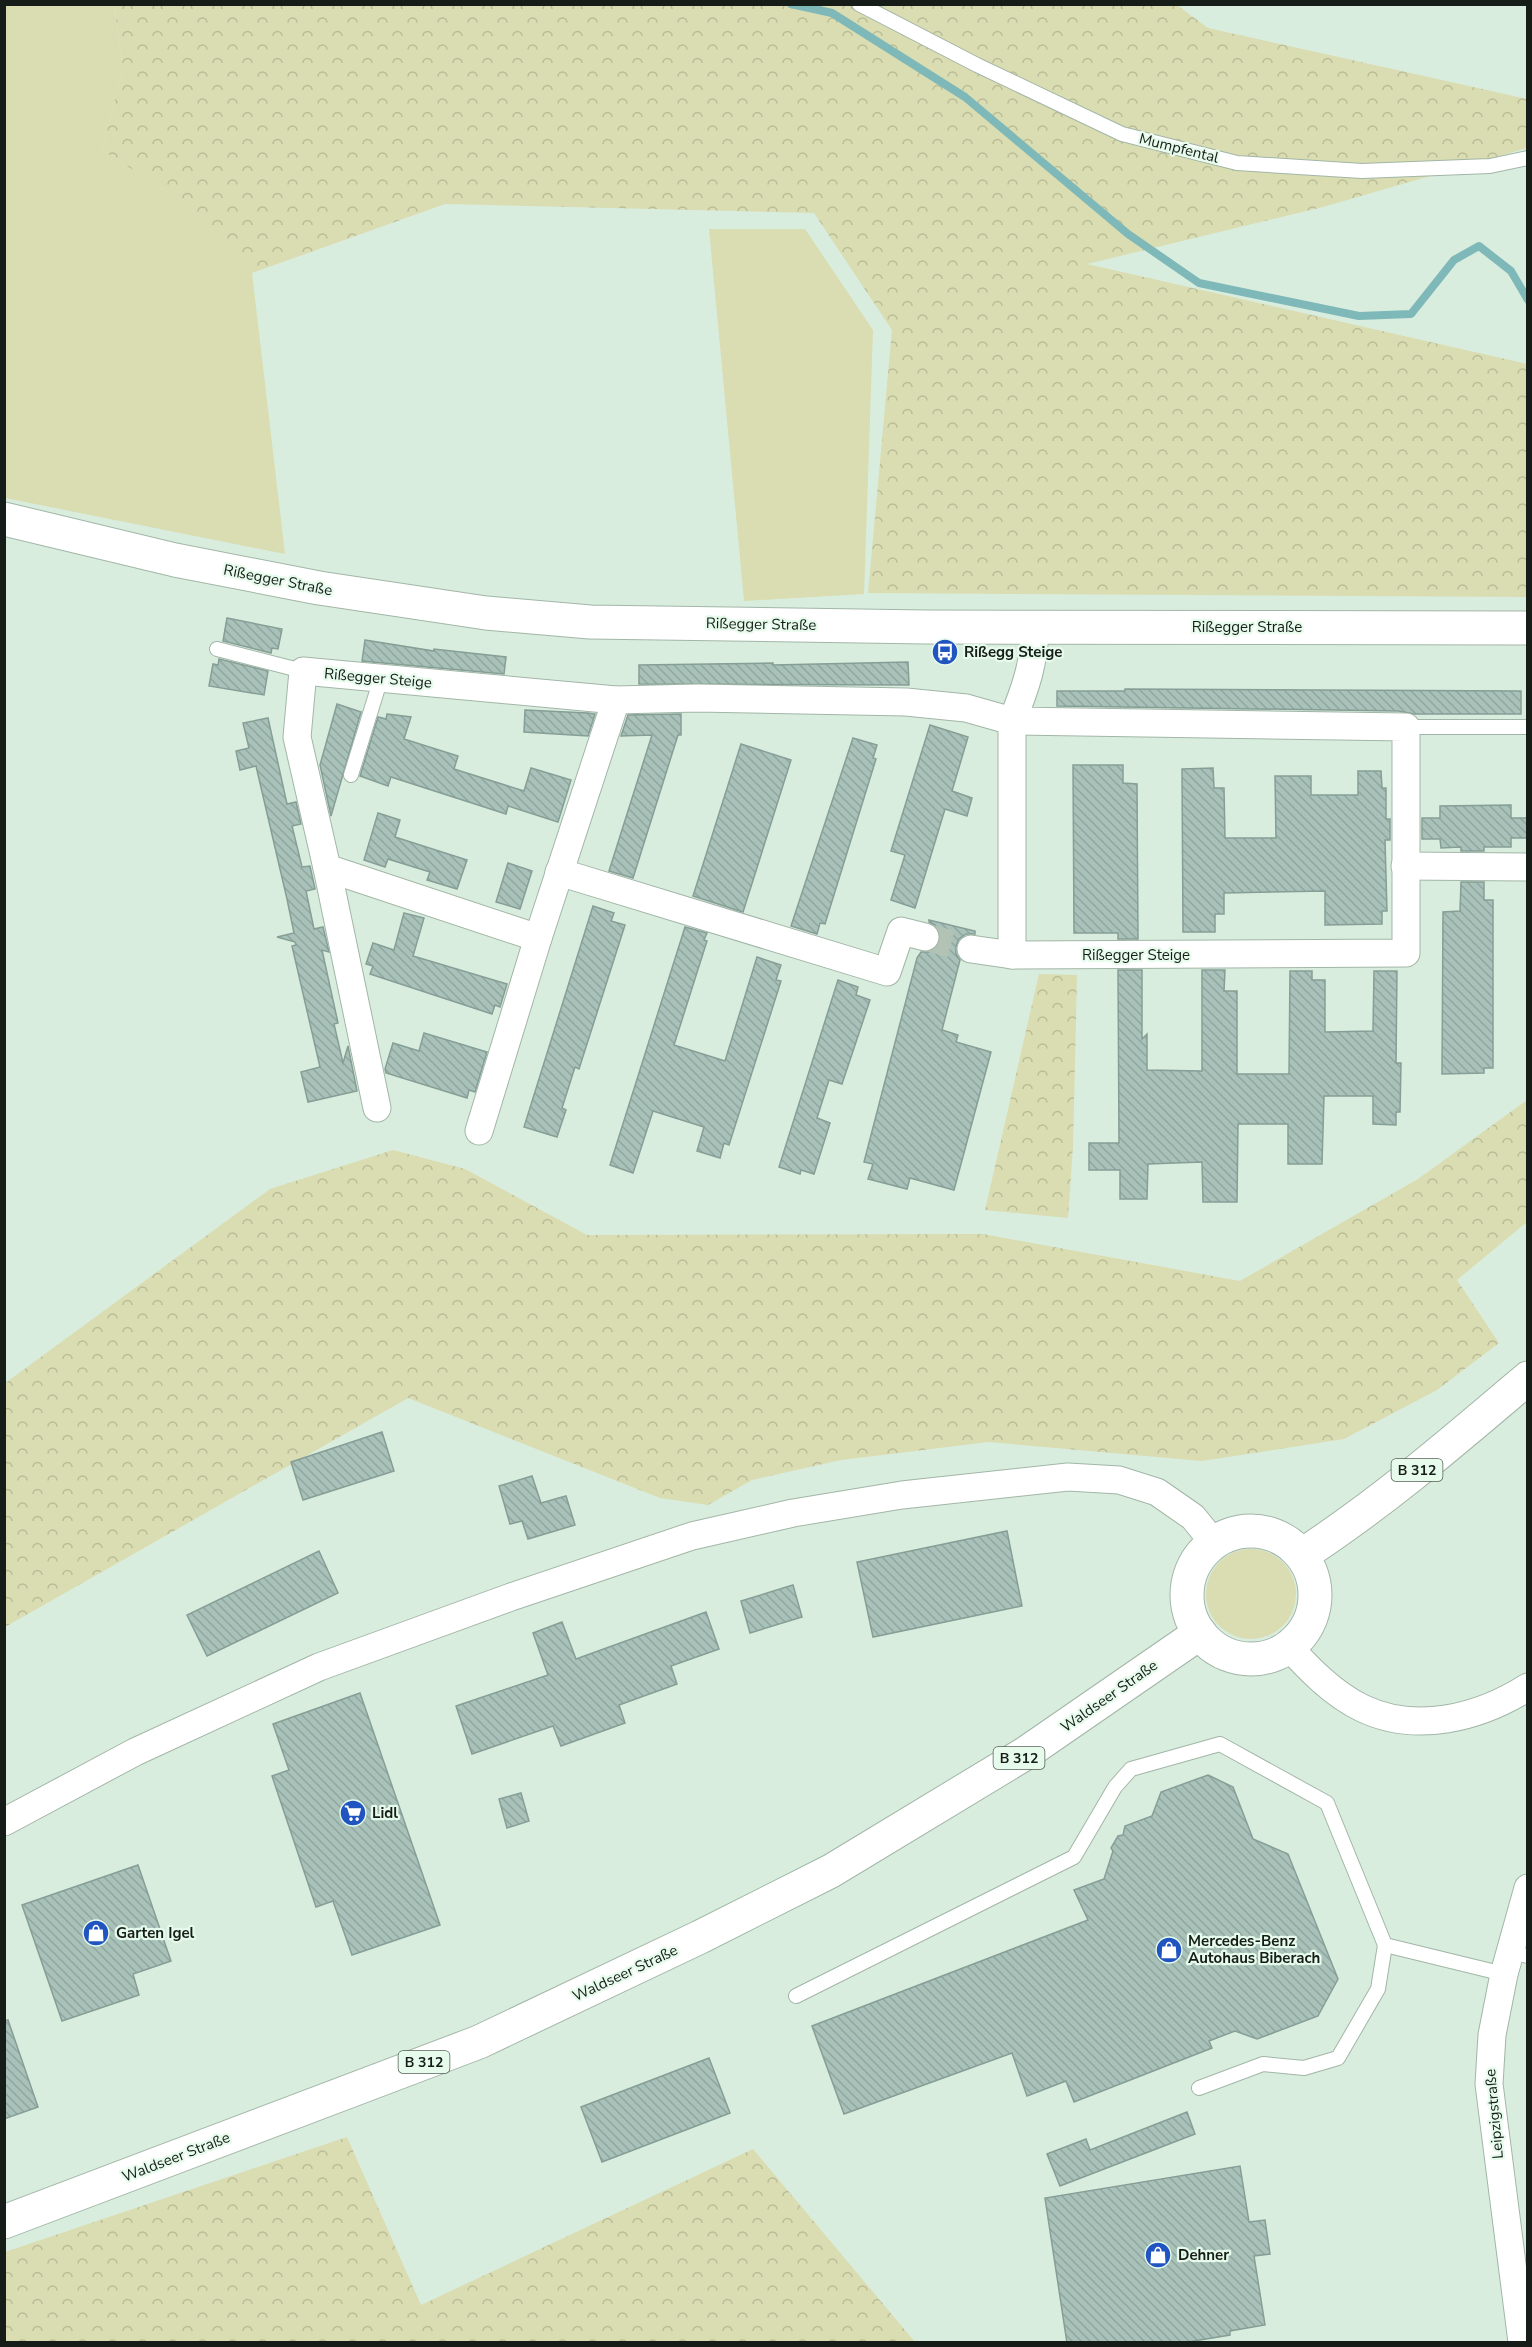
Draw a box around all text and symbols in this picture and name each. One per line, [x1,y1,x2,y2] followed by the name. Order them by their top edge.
[1137,128,1222,168] street label: Mumpfental
[222,560,334,600] street label: Rißegger Straße
[706,613,816,635] street label: Rißegger Straße
[1192,617,1302,637] street label: Rißegger Straße
[930,637,960,667] bus stop icon: Rißegg Steige
[964,642,1062,662] place label: Rißegg Steige
[323,663,433,693] street label: Rißegger Steige
[1082,945,1190,965] street label: Rißegger Steige
[1392,1459,1442,1481] road number: B 312
[1057,1655,1161,1737] street label: Waldseer Straße
[994,1747,1044,1769] road number: B 312
[338,1798,368,1828] supermarket icon: Lidl
[372,1803,398,1823] place label: Lidl
[81,1918,111,1948] shop icon: Garten Igel
[116,1923,195,1943] place label: Garten Igel
[1188,1931,1320,1968] place label: Mercedes-Benz Autohaus Biberach
[1154,1935,1184,1965] shop icon: Mercedes-Benz Autohaus Biberach
[569,1940,681,2006] street label: Waldseer Straße
[398,2051,450,2073] road number: B 312
[1480,2068,1508,2160] street label: Leipzigstraße
[119,2127,233,2187] street label: Waldseer Straße
[1143,2240,1173,2270] shop icon: Dehner
[1178,2245,1229,2265] place label: Dehner

